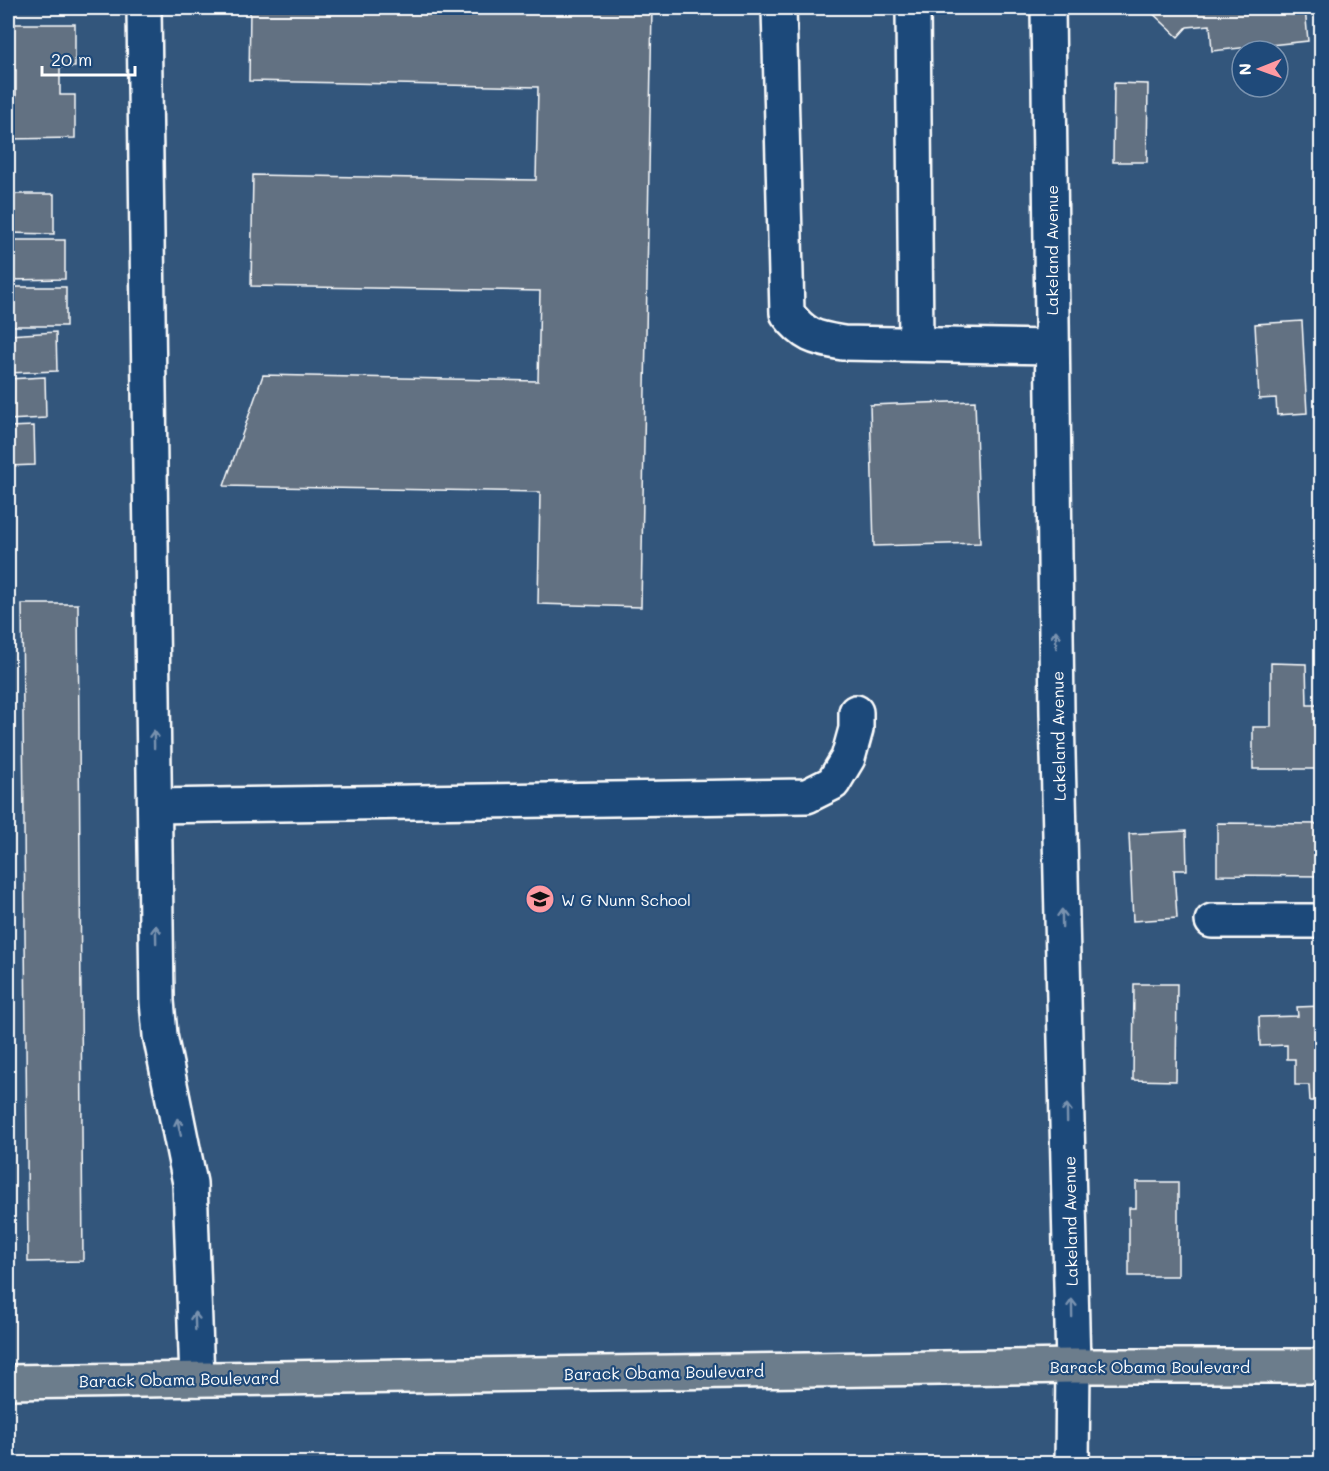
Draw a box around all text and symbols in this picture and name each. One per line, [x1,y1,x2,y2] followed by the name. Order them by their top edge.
[42,39,135,77] scale bar
[1230,39,1290,99] north arrow
[51,47,92,71] text: 20 m
[1234,63,1255,76] text: N
[1041,185,1062,315] street label: Lakeland Avenue
[1050,630,1062,650] one-way arrow
[1046,671,1070,801] street label: Lakeland Avenue
[148,729,160,749] one-way arrow
[524,883,556,915] school or university icon: W G Nunn School
[561,889,691,910] place label: W G Nunn School
[1056,909,1068,929] one-way arrow
[151,924,162,944] one-way arrow
[1061,1104,1073,1124] one-way arrow
[173,1117,184,1137] one-way arrow
[1058,1156,1082,1286] street label: Lakeland Avenue
[1066,1298,1077,1318] one-way arrow
[189,1311,200,1331] one-way arrow
[1050,1356,1250,1377] street label: Barack Obama Boulevard
[564,1360,764,1384] street label: Barack Obama Boulevard
[79,1367,279,1391] street label: Barack Obama Boulevard

